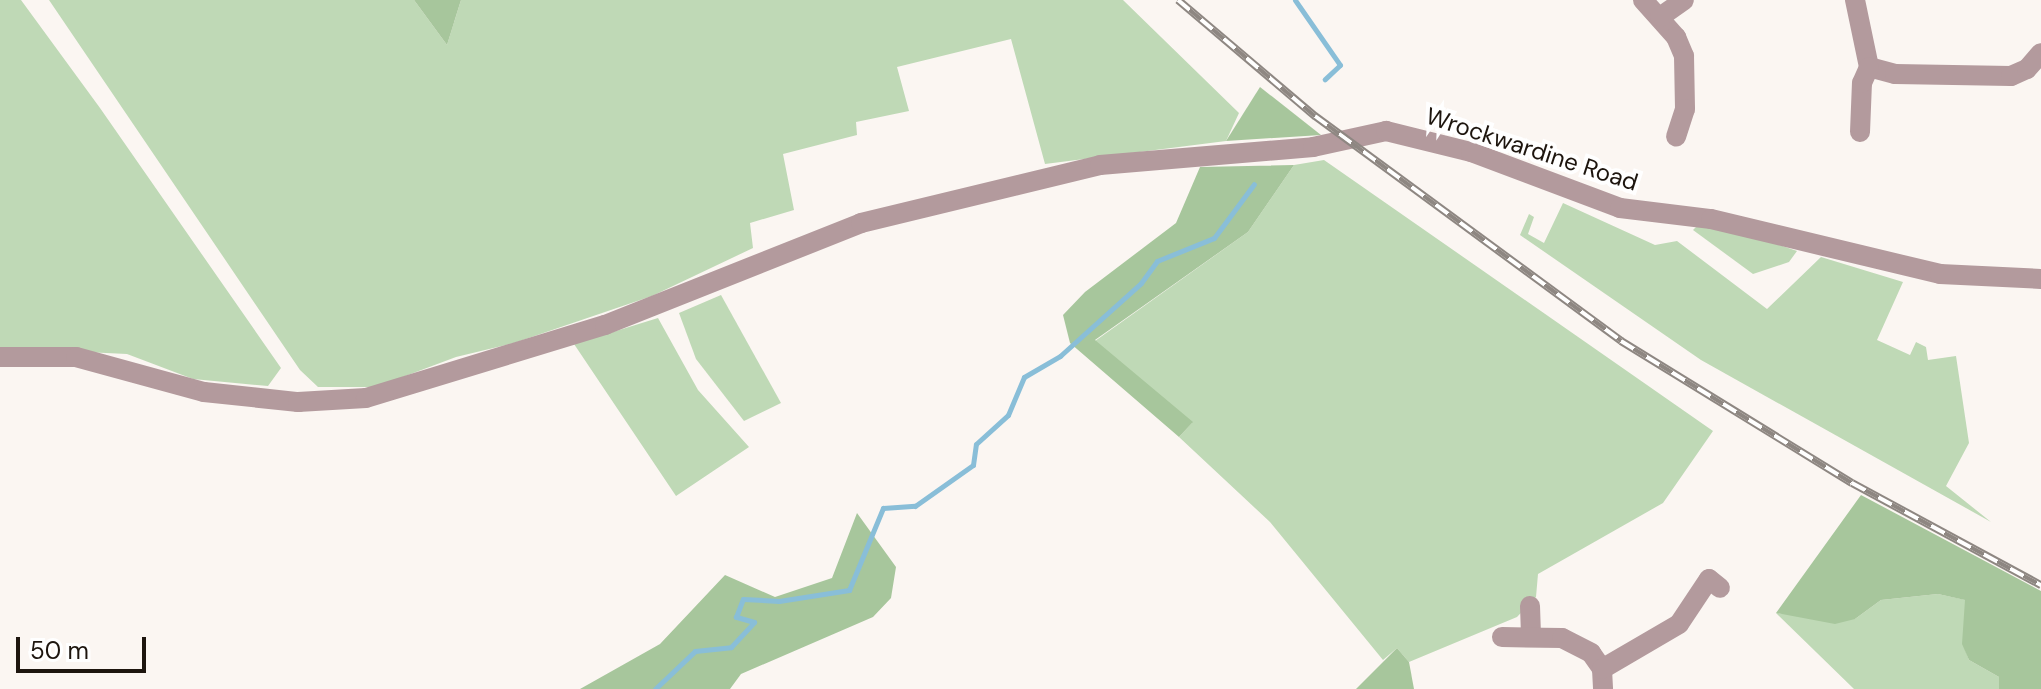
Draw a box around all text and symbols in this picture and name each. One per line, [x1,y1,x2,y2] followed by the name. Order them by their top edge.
[1422,101,1642,197] street label: Wrockwardine Road
[20,621,150,671] scale bar
[30,635,89,666] text: 50 m

